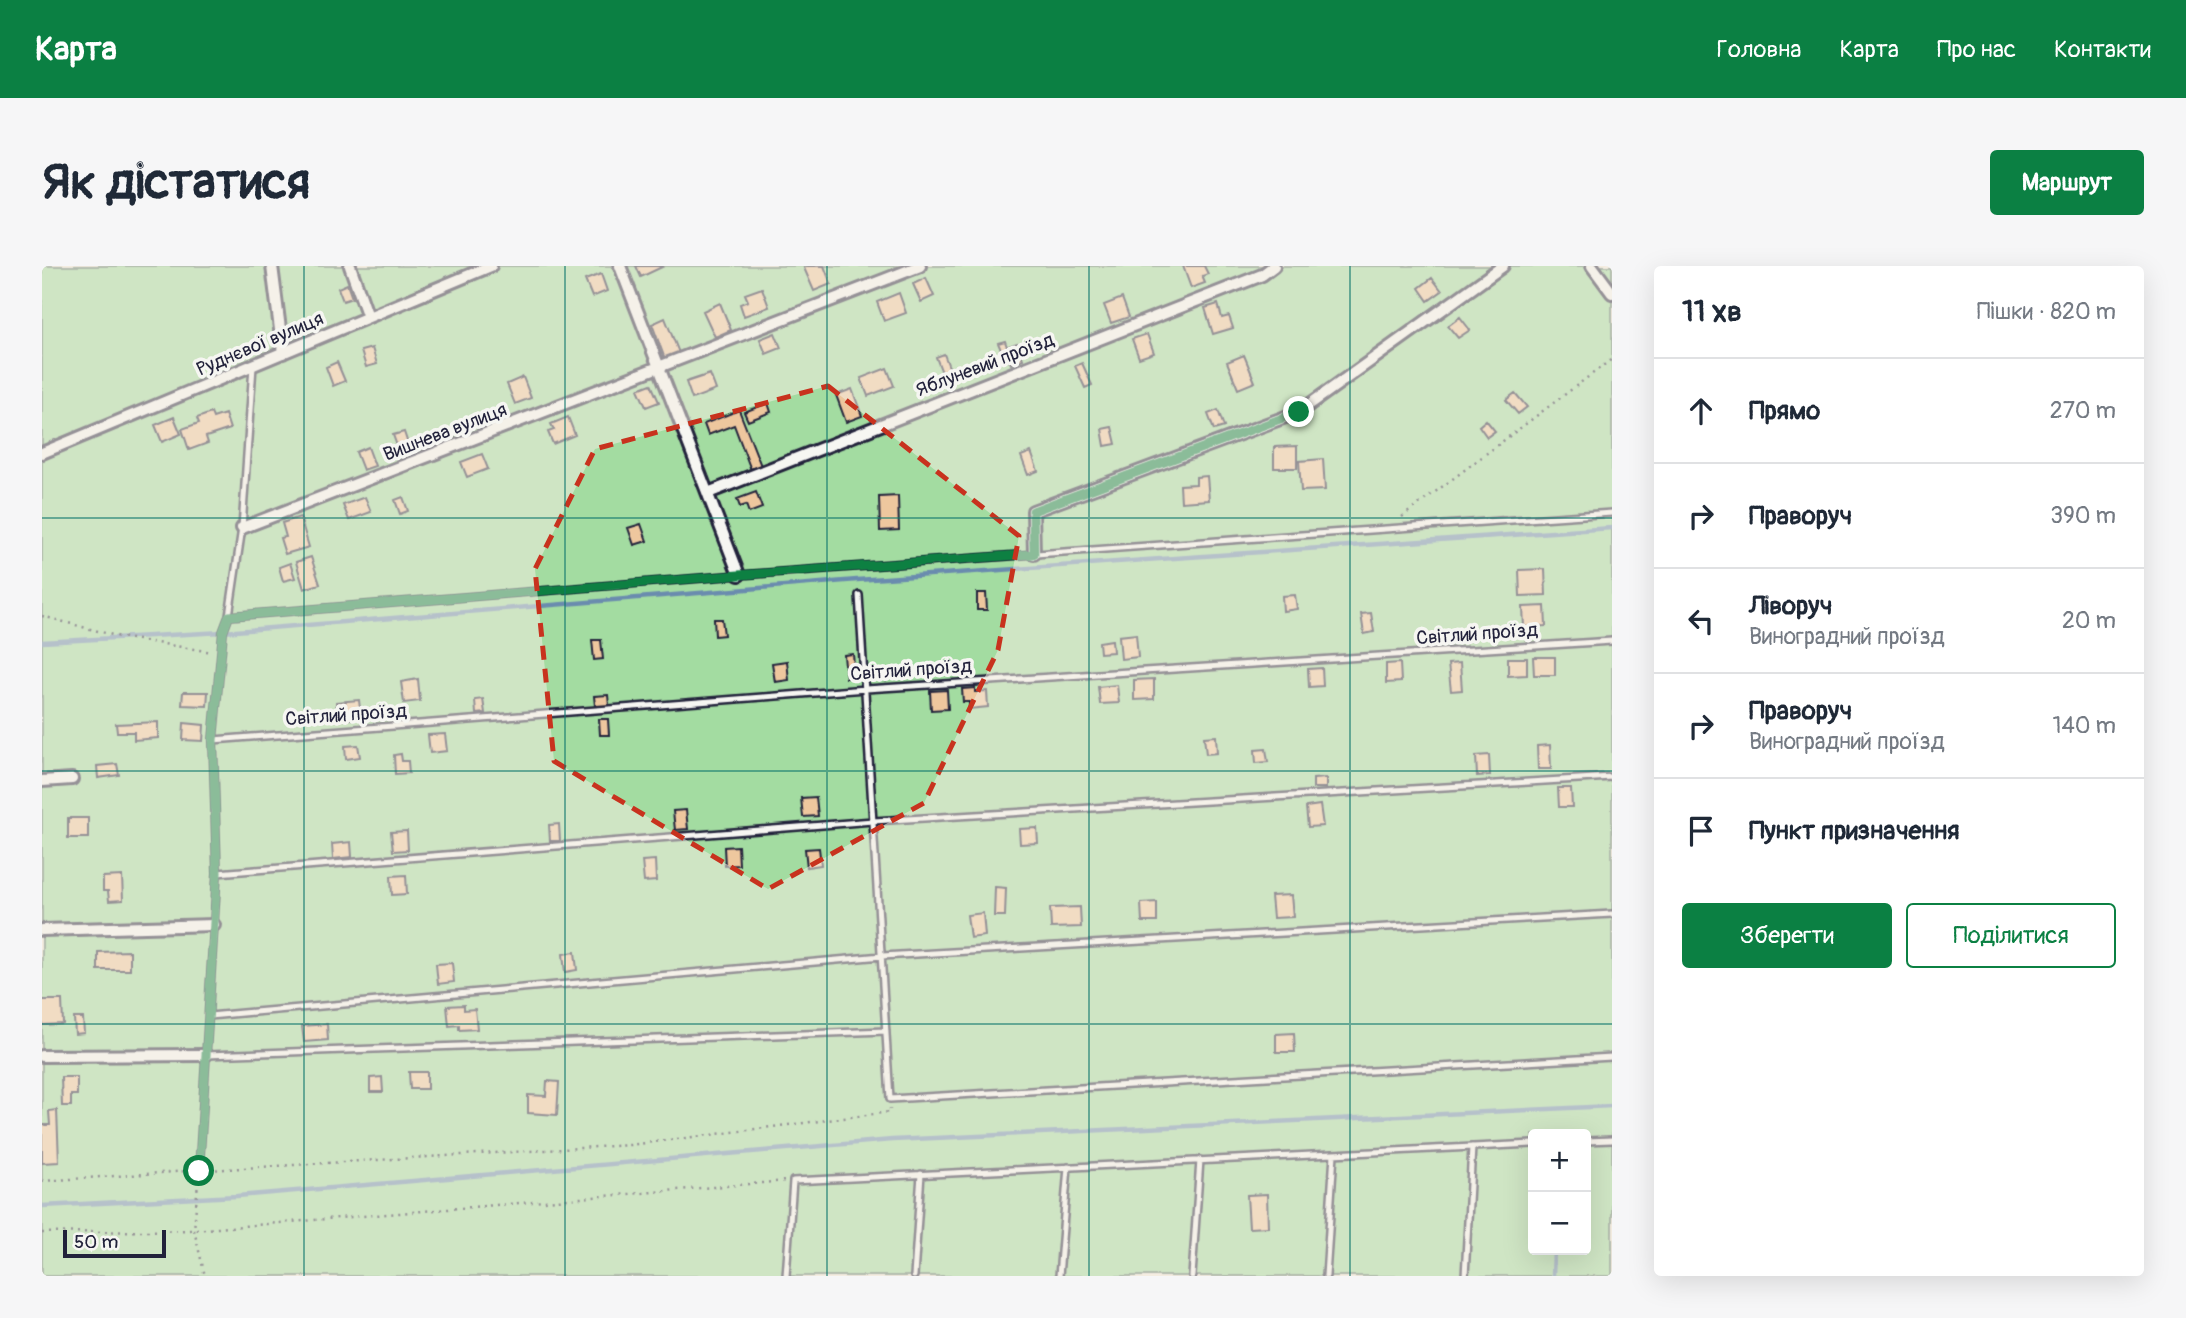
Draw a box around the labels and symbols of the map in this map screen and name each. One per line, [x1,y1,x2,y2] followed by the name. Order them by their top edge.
[193,306,327,382] street label: Руднєвої вулиця
[913,327,1058,402] street label: Яблуневий проїзд
[1283,396,1314,427] route end
[380,397,510,467] street label: Вишнева вулиця
[1416,618,1539,650] street label: Світлий проїзд
[850,654,973,686] street label: Світлий проїзд
[285,699,408,731] street label: Світлий проїзд
[183,1155,214,1186] route start
[63,1227,166,1259] scale bar

